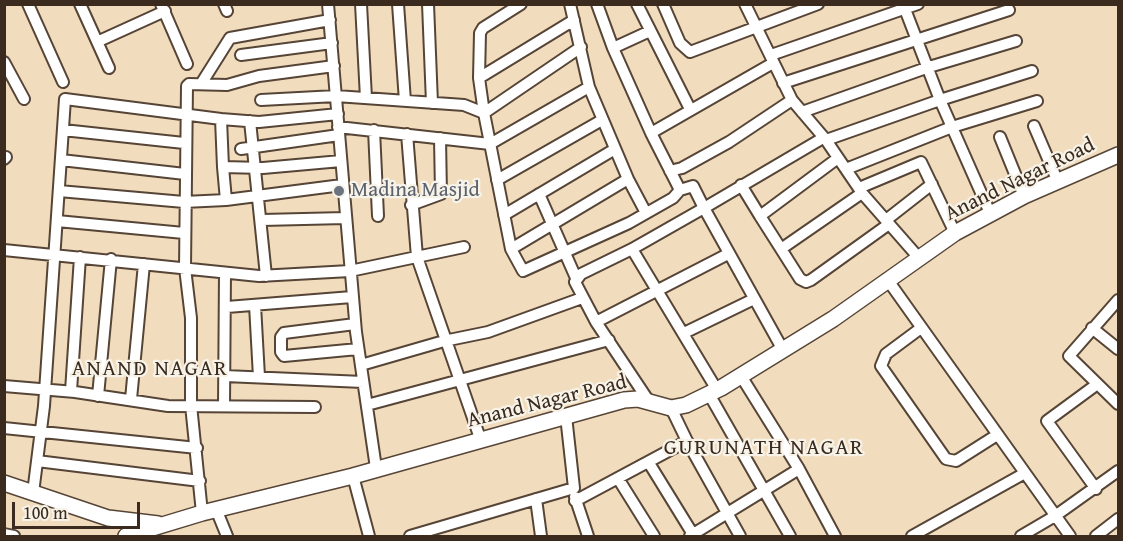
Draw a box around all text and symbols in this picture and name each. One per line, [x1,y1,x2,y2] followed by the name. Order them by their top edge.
[941,133,1099,227] street label: Anand Nagar Road
[351,178,480,204] place label: Madina Masjid
[332,184,346,198] marker: Madina Masjid
[72,356,228,382] district label: ANAND NAGAR
[465,370,629,434] street label: Anand Nagar Road
[664,435,864,461] district label: GURUNATH NAGAR
[15,490,142,528] scale bar
[23,499,68,526] text: 100 m

